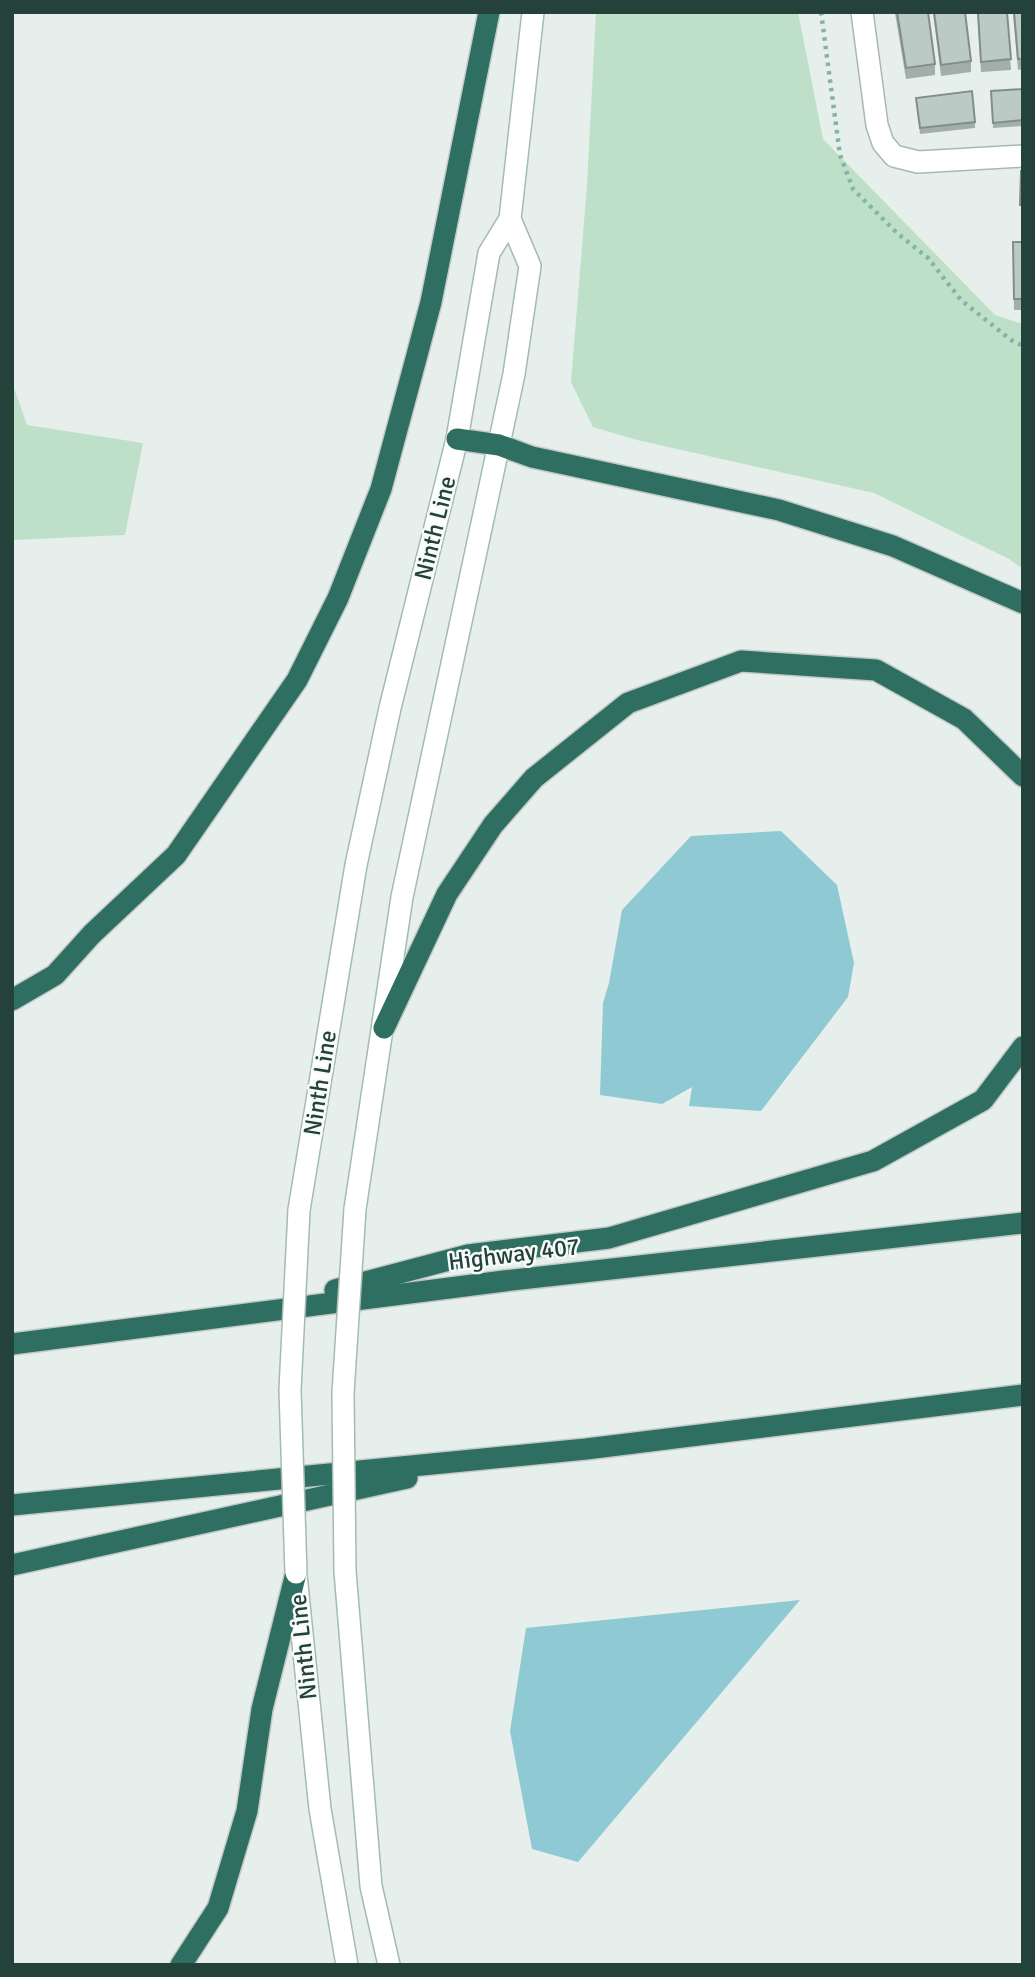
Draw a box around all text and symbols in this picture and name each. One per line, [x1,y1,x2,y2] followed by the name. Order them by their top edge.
[408,473,462,583] street label: Ninth Line
[297,1028,343,1138] street label: Ninth Line
[446,1231,582,1277] street label: Highway 407
[283,1593,323,1701] street label: Ninth Line

